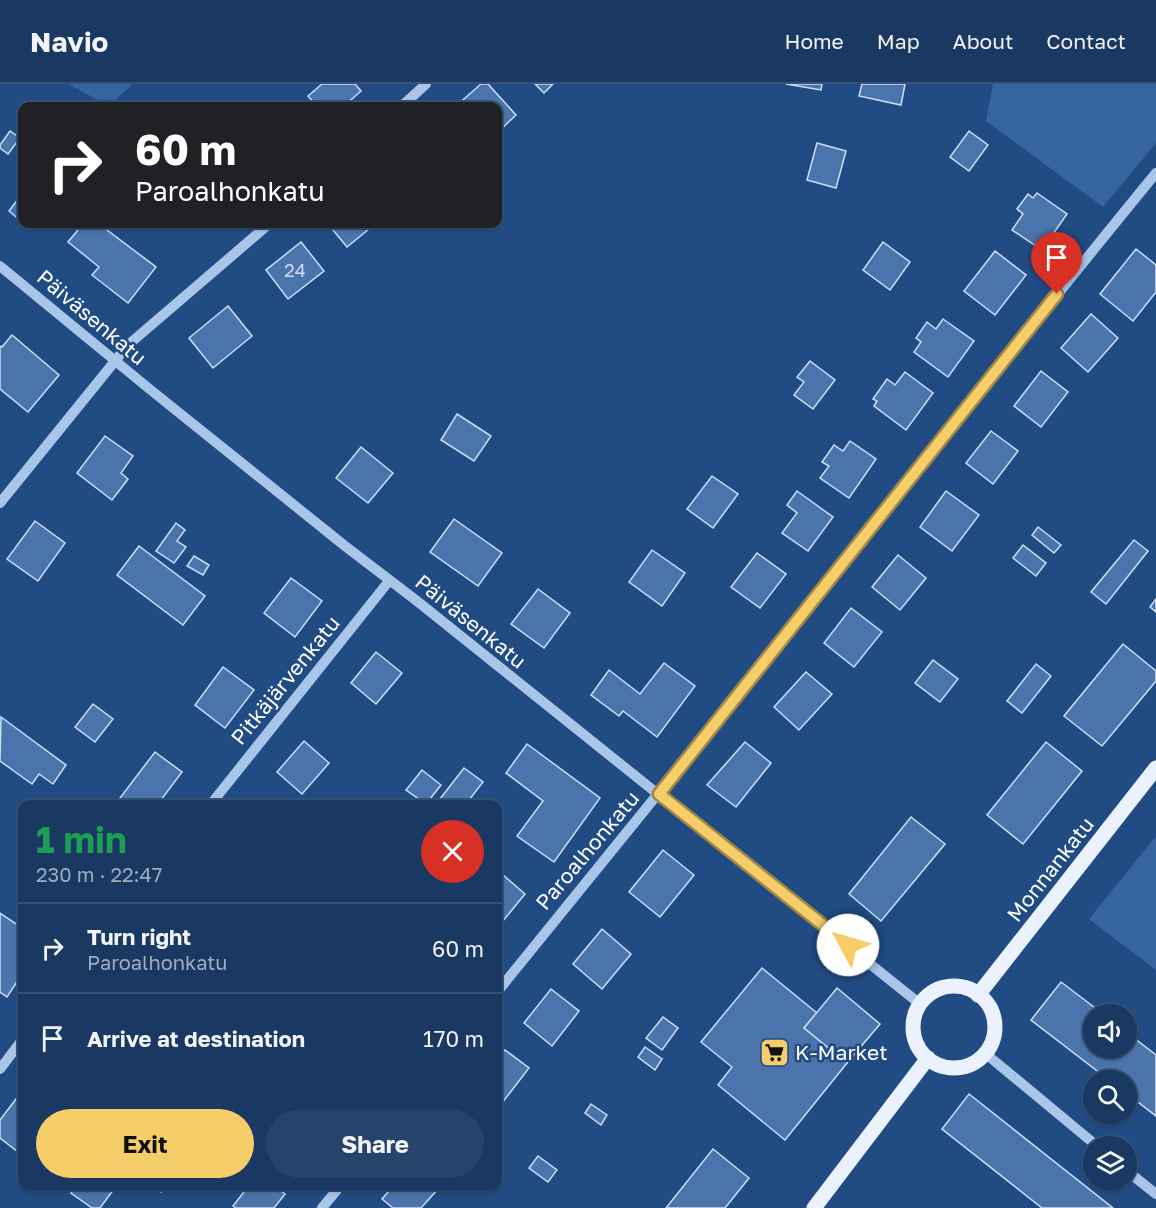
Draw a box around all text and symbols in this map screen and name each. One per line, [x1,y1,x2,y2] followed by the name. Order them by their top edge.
[30,25,108,58] text: Navio
[784,28,844,54] text: Home
[877,28,920,54] text: Map
[953,28,1013,54] text: About
[1046,28,1126,54] text: Contact
[135,124,236,174] text: 60 m
[36,126,114,204] icon: right
[135,175,325,207] text: Paroalhonkatu
[1031,232,1082,294] pin
[1040,241,1073,274] icon: arrive
[284,259,306,281] house number: 24
[32,264,152,370] street label: Päiväsenkatu
[410,568,532,674] street label: Päiväsenkatu
[225,610,345,750] street label: Pitkäjärvenkatu
[530,785,644,915] street label: Paroalhonkatu
[1001,811,1099,927] street label: Monnankatu
[36,818,127,861] text: 1 min
[421,820,484,883] button: close
[36,862,162,886] text: 230 m · 22:47
[816,913,880,977] position arrow
[87,923,191,950] text: Turn right
[36,932,69,965] icon: right
[432,935,484,962] text: 60 m
[87,950,227,974] text: Paroalhonkatu
[1083,1004,1137,1190] map controls
[1083,1004,1137,1058] button: sound
[36,1022,69,1055] icon: arrive
[87,1025,305,1052] text: Arrive at destination
[423,1025,484,1052] text: 170 m
[758,1036,790,1068] supermarket icon: K-Market
[795,1039,888,1065] place label: K-Market
[1083,1070,1137,1124] button: search
[36,1109,254,1178] button: Exit
[266,1109,484,1178] button: Share
[1083,1136,1137,1190] button: layers

